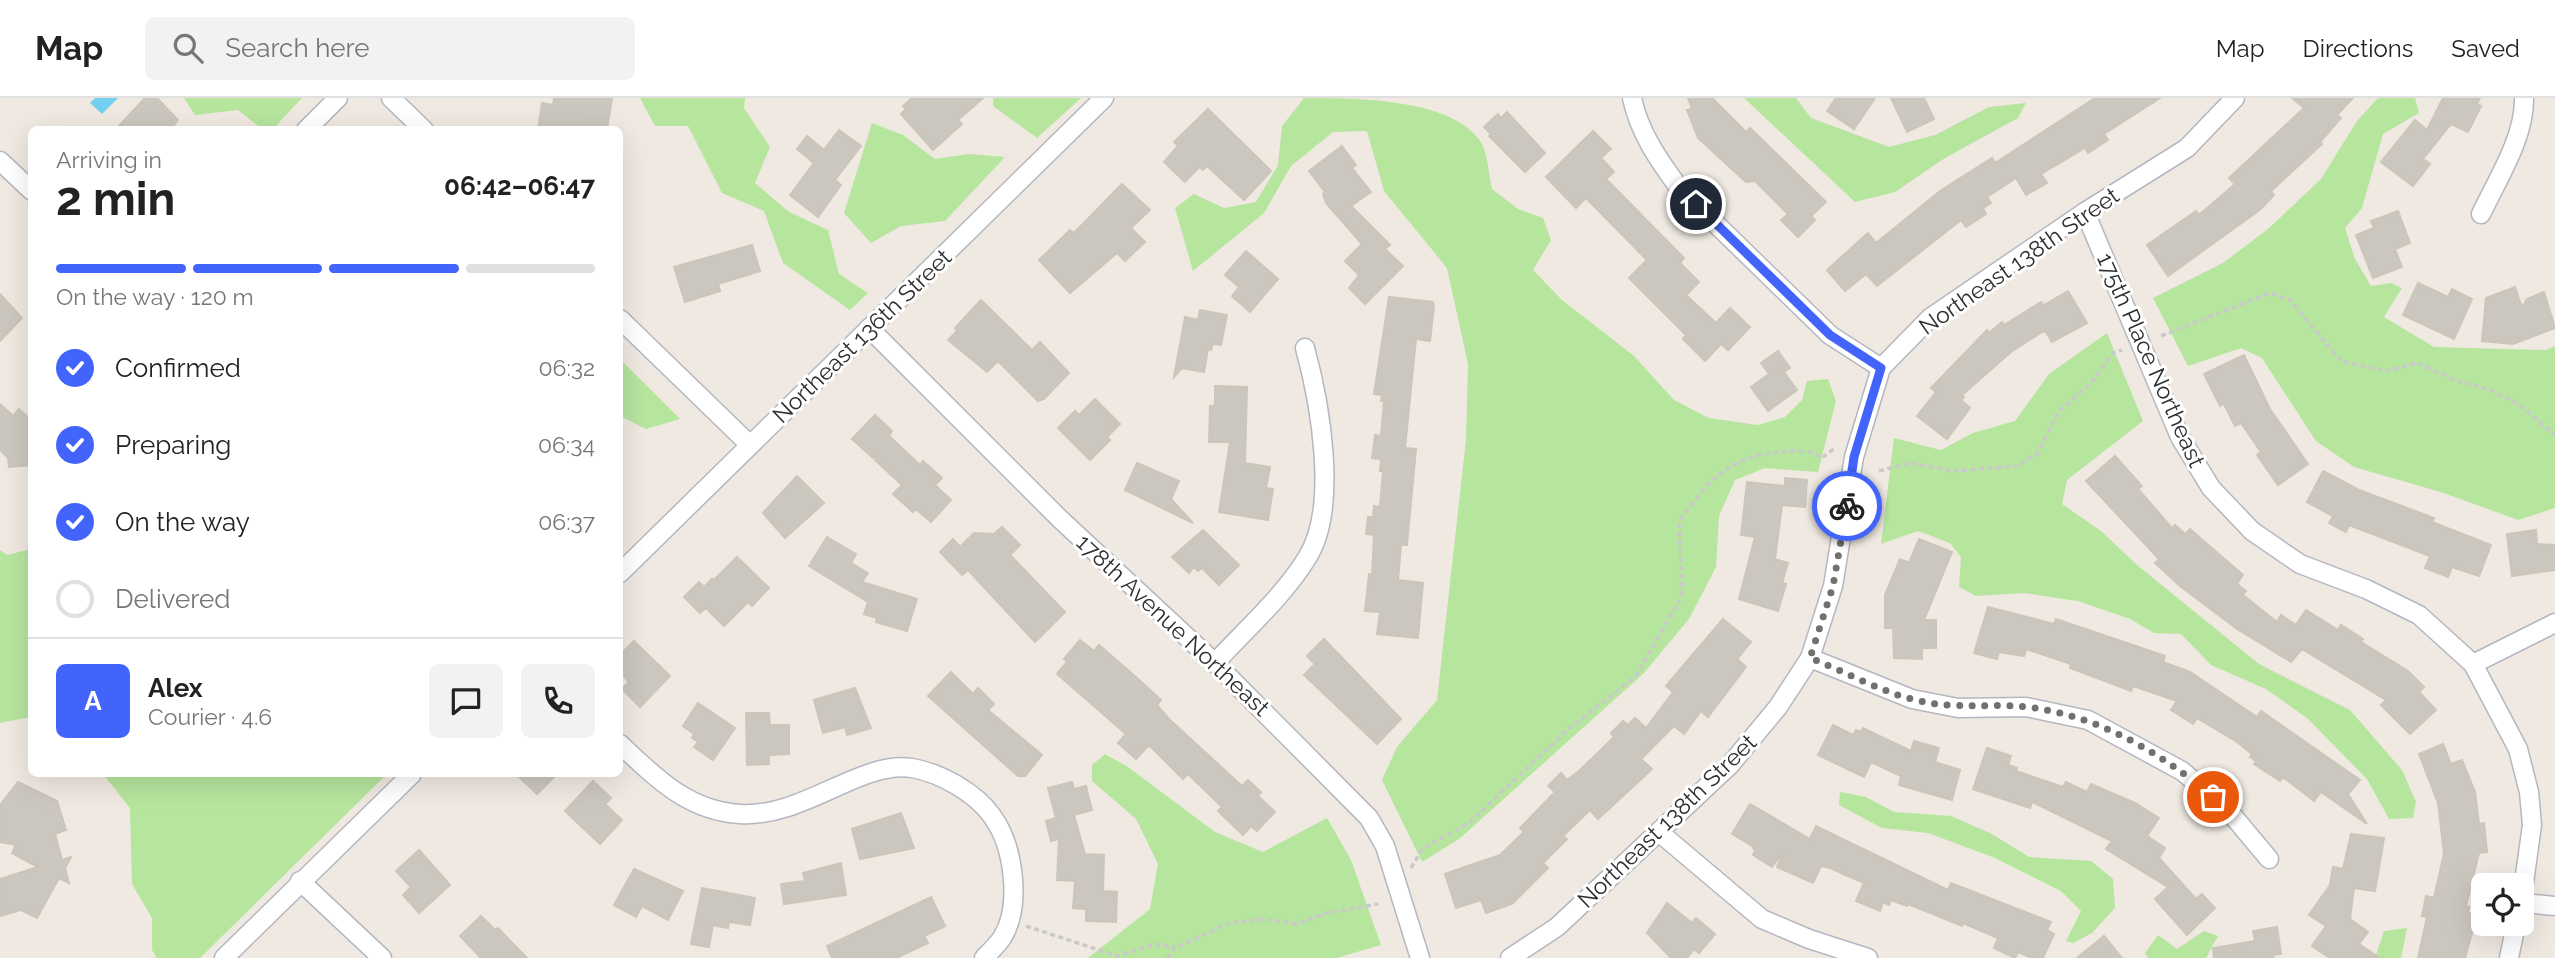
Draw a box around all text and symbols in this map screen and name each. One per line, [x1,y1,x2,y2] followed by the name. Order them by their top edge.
[145,17,635,80] search box
[35,29,103,68] text: Map
[169,29,207,67] icon: search
[225,33,370,63] text: Search here
[2216,34,2265,63] text: Map
[2303,34,2413,63] text: Directions
[2451,34,2520,63] text: Saved
[56,146,162,173] text: Arriving in
[444,171,595,201] text: 06:42–06:47
[56,172,175,226] text: 2 min
[1666,174,1726,234] pin
[1914,181,2124,340] street label: Northeast 138th Street
[1677,185,1715,223] icon: home
[767,243,957,428] street label: Northeast 136th Street
[2092,249,2211,471] street label: 175th Place Northeast
[56,283,254,310] text: On the way · 120 m
[56,349,94,387] icon: check
[115,353,241,383] text: Confirmed
[538,354,595,381] text: 06:32
[56,426,94,464] icon: check
[115,430,231,460] text: Preparing
[538,431,595,458] text: 06:34
[1812,471,1882,541] courier
[1828,487,1866,525] icon: bike
[56,503,94,541] icon: check
[115,507,250,537] text: On the way
[538,508,595,535] text: 06:37
[1071,528,1276,721] street label: 178th Avenue Northeast
[115,584,230,614] text: Delivered
[429,664,503,738] button: chat
[521,664,595,738] button: phone
[148,673,203,703] text: Alex
[84,686,102,716] text: A
[148,703,272,730] text: Courier · 4.6
[1572,728,1762,913] street label: Northeast 138th Street
[2183,767,2243,827] pin
[2194,778,2232,816] icon: bag
[2471,873,2534,936] map controls
[2471,873,2534,936] button: locate

